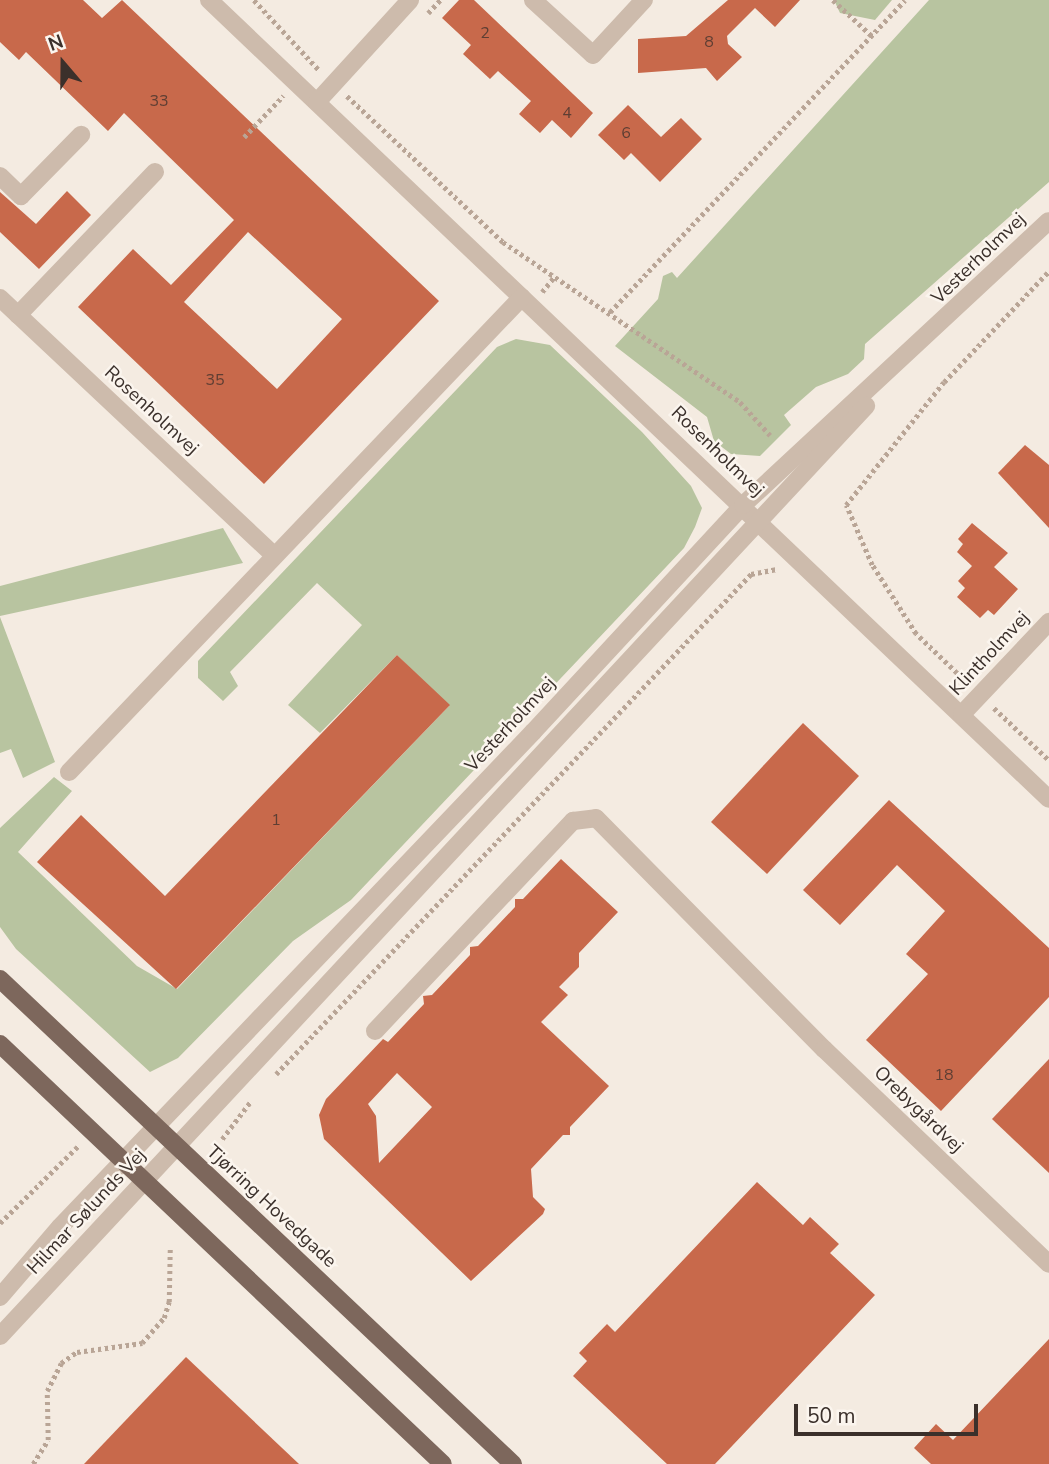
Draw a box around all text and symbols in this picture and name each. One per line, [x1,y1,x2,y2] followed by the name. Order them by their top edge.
[480,23,490,43] house number: 2
[28,28,98,98] north arrow
[45,29,67,58] text: N
[704,32,714,52] house number: 8
[149,91,169,111] house number: 33
[562,103,572,123] house number: 4
[621,123,631,143] house number: 6
[927,208,1031,310] street label: Vesterholmvej
[99,362,203,460] street label: Rosenholmvej
[205,370,225,390] house number: 35
[666,402,768,502] street label: Rosenholmvej
[945,607,1035,701] street label: Klintholmvej
[461,673,561,777] street label: Vesterholmvej
[271,810,281,830] house number: 1
[869,1062,967,1158] street label: Orebygårdvej
[934,1065,954,1085] house number: 18
[201,1141,341,1273] street label: Tjørring Hovedgade
[23,1144,151,1280] street label: Hilmar Sølunds Vej
[797,1390,981,1434] scale bar
[807,1402,856,1430] text: 50 m

